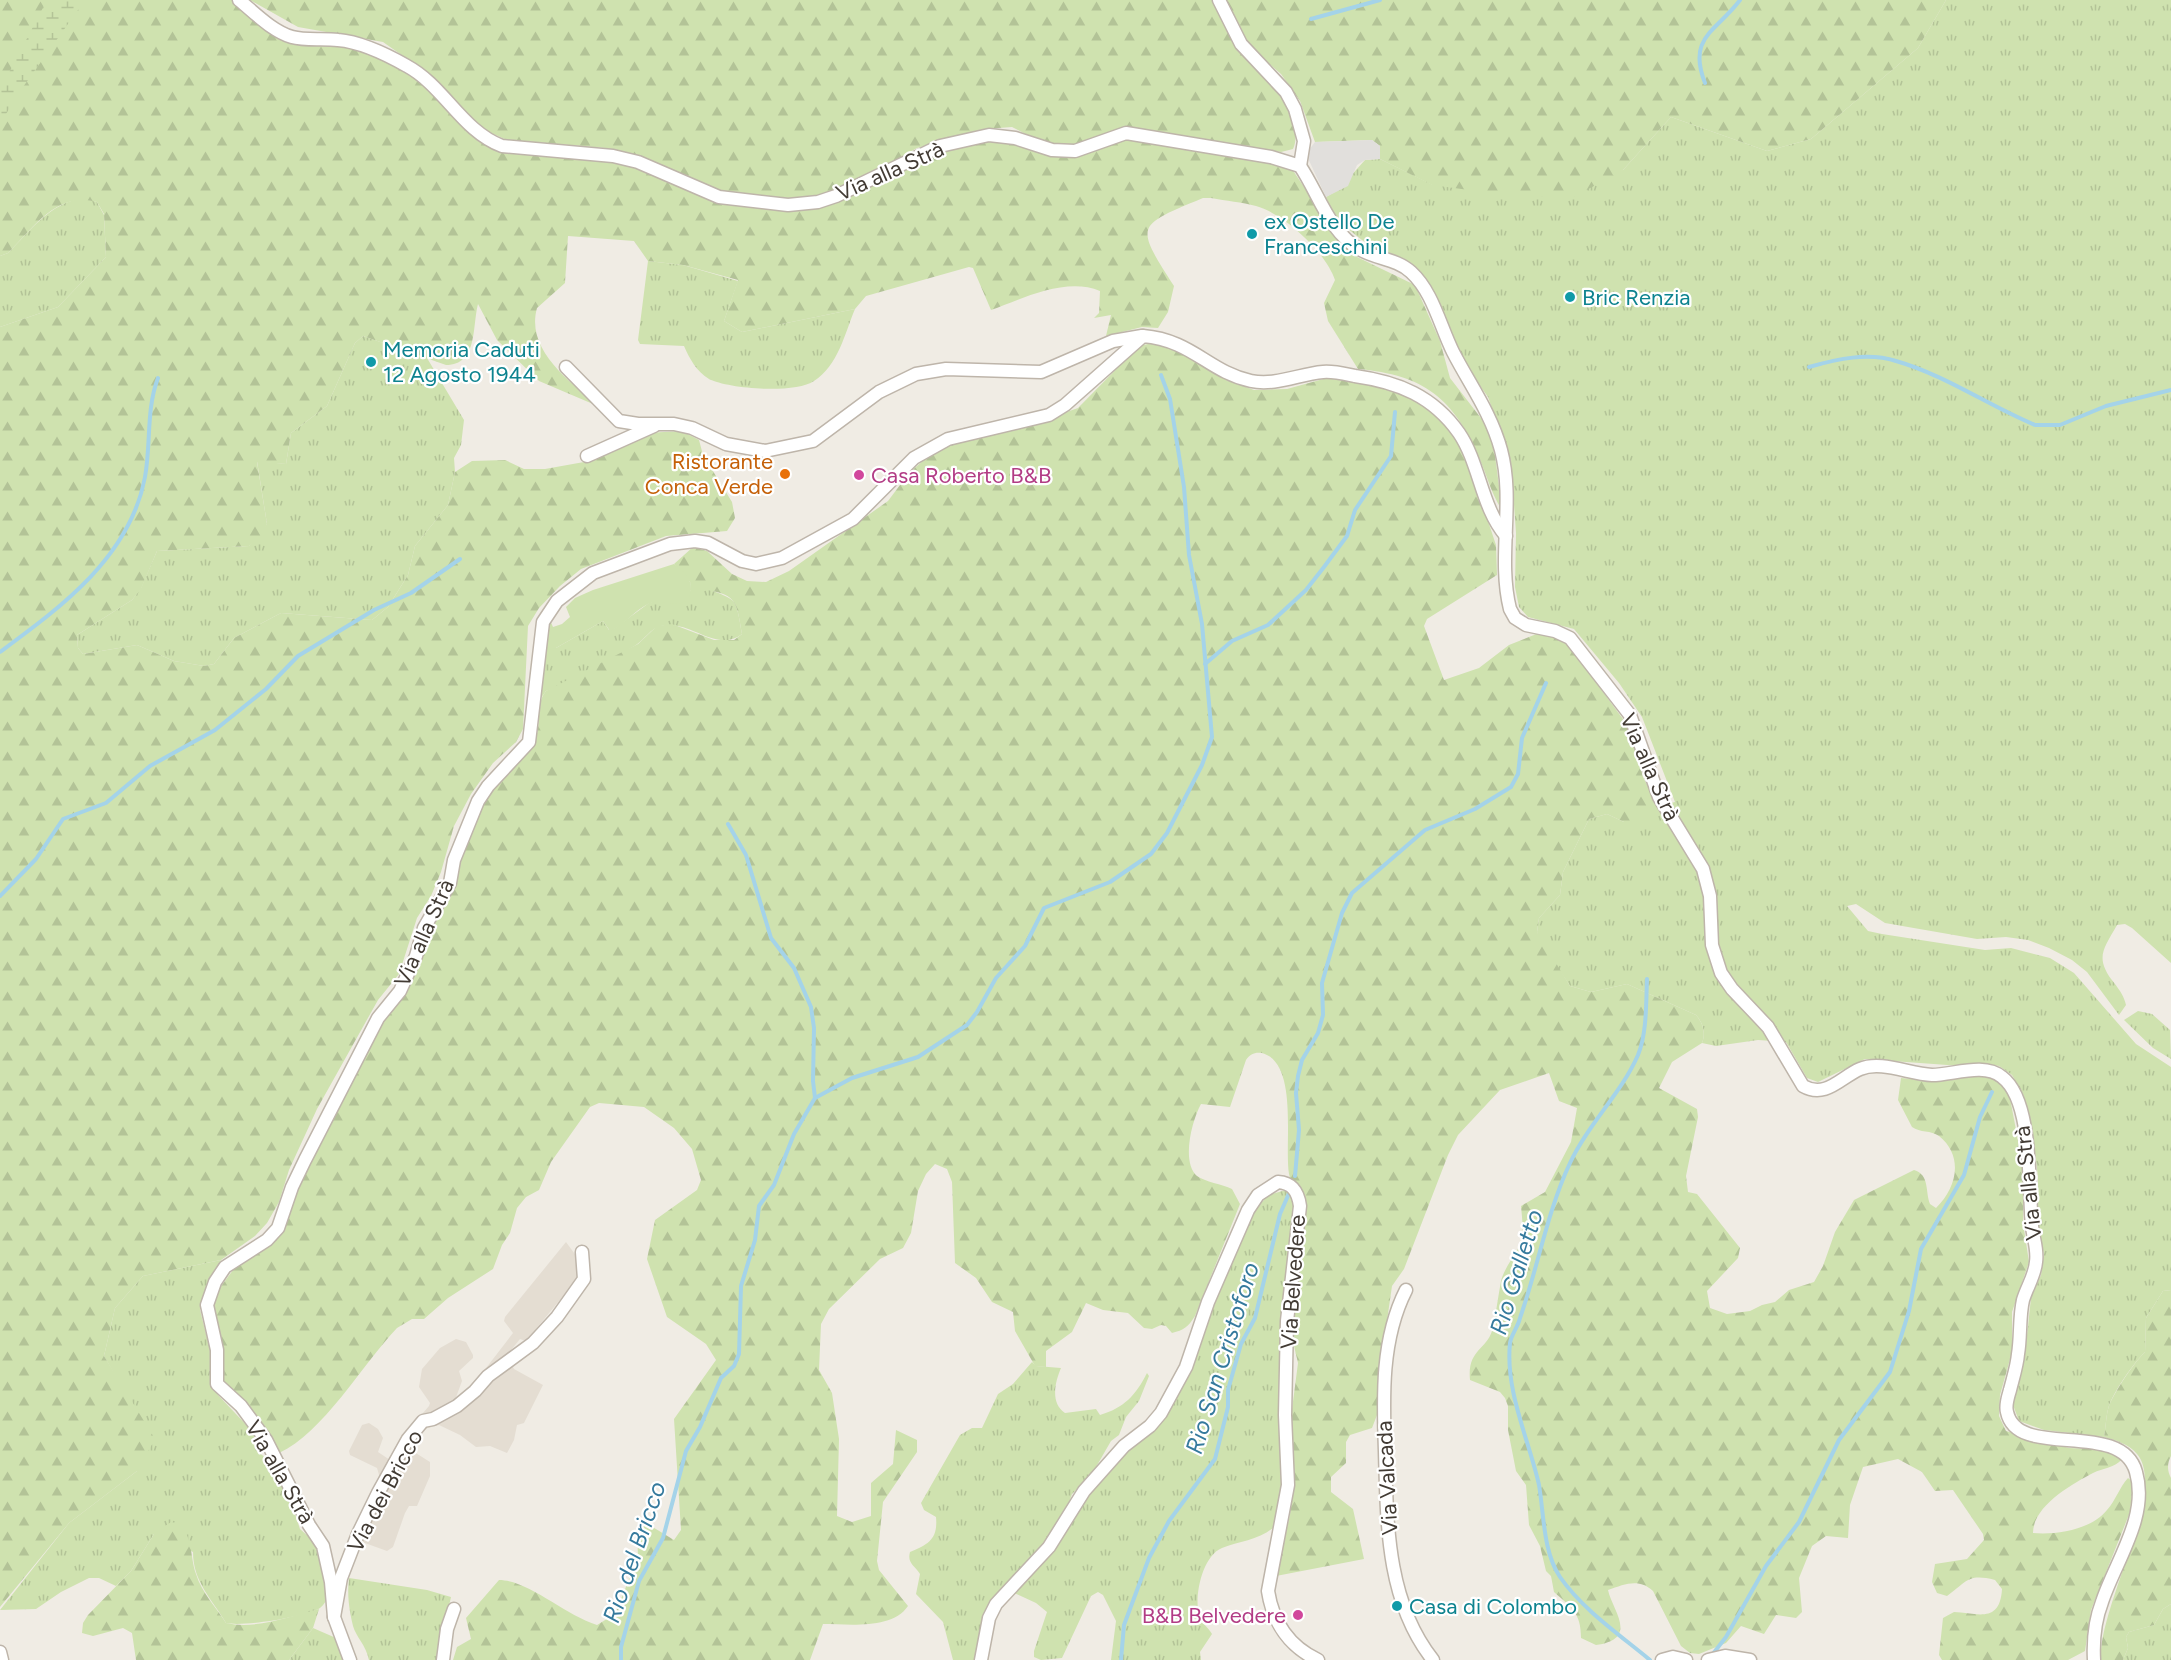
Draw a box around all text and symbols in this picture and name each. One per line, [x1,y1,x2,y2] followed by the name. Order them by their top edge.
[832,135,948,207] street label: Via alla Strà
[1264,208,1394,260] place label: ex Ostello De Franceschini
[1245,227,1259,241] marker: ex Ostello De Franceschini
[1582,284,1691,311] place label: Bric Renzia
[1563,290,1577,304] marker: Bric Renzia
[383,336,540,388] place label: Memoria Caduti 12 Agosto 1944
[364,355,378,369] marker: Memoria Caduti 12 Agosto 1944
[645,448,773,500] place label: Ristorante Conca Verde
[871,462,1051,489] place label: Casa Roberto B&B
[778,467,792,481] marker: Ristorante Conca Verde
[852,468,866,482] marker: Casa Roberto B&B
[1614,709,1686,825] street label: Via alla Strà
[388,875,460,991] street label: Via alla Strà
[2009,1124,2047,1242] street label: Via alla Strà
[1483,1206,1549,1338] water label: Rio Galletto
[1275,1214,1311,1350] street label: Via Belvedere
[1179,1259,1265,1457] water label: Rio San Cristoforo
[240,1415,320,1529] street label: Via alla Strà
[1371,1420,1403,1536] street label: Via Valcada
[341,1425,429,1557] street label: Via dei Bricco
[596,1478,672,1626] water label: Rio del Bricco
[1409,1593,1577,1620] place label: Casa di Colombo
[1390,1599,1404,1613] marker: Casa di Colombo
[1142,1602,1286,1629] place label: B&B Belvedere
[1291,1608,1305,1622] marker: B&B Belvedere

